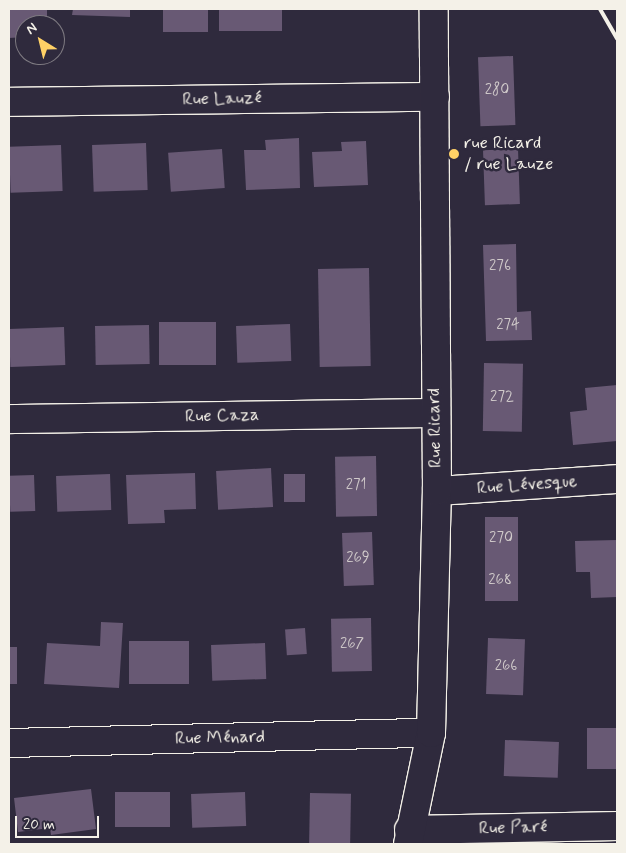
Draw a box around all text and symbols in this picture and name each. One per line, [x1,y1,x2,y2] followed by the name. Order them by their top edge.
[15,15,65,65] north arrow
[23,19,41,39] text: N
[485,82,509,100] house number: 280
[184,88,260,110] street label: Rue Lauzé
[464,133,550,176] place label: rue Ricard / rue Lauze
[448,148,460,160] marker: rue Ricard / rue Lauze
[489,258,511,276] house number: 276
[496,317,520,335] house number: 274
[424,388,446,468] street label: Rue Ricard
[490,389,514,407] house number: 272
[186,405,258,427] street label: Rue Caza
[476,471,578,499] street label: Rue Lévesque
[346,477,366,495] house number: 271
[489,530,513,548] house number: 270
[346,550,370,568] house number: 269
[488,572,512,590] house number: 268
[340,636,364,654] house number: 267
[495,658,517,676] house number: 266
[175,726,265,750] street label: Rue Ménard
[18,806,101,838] scale bar
[23,815,55,835] text: 20 m
[480,817,546,839] street label: Rue Paré

